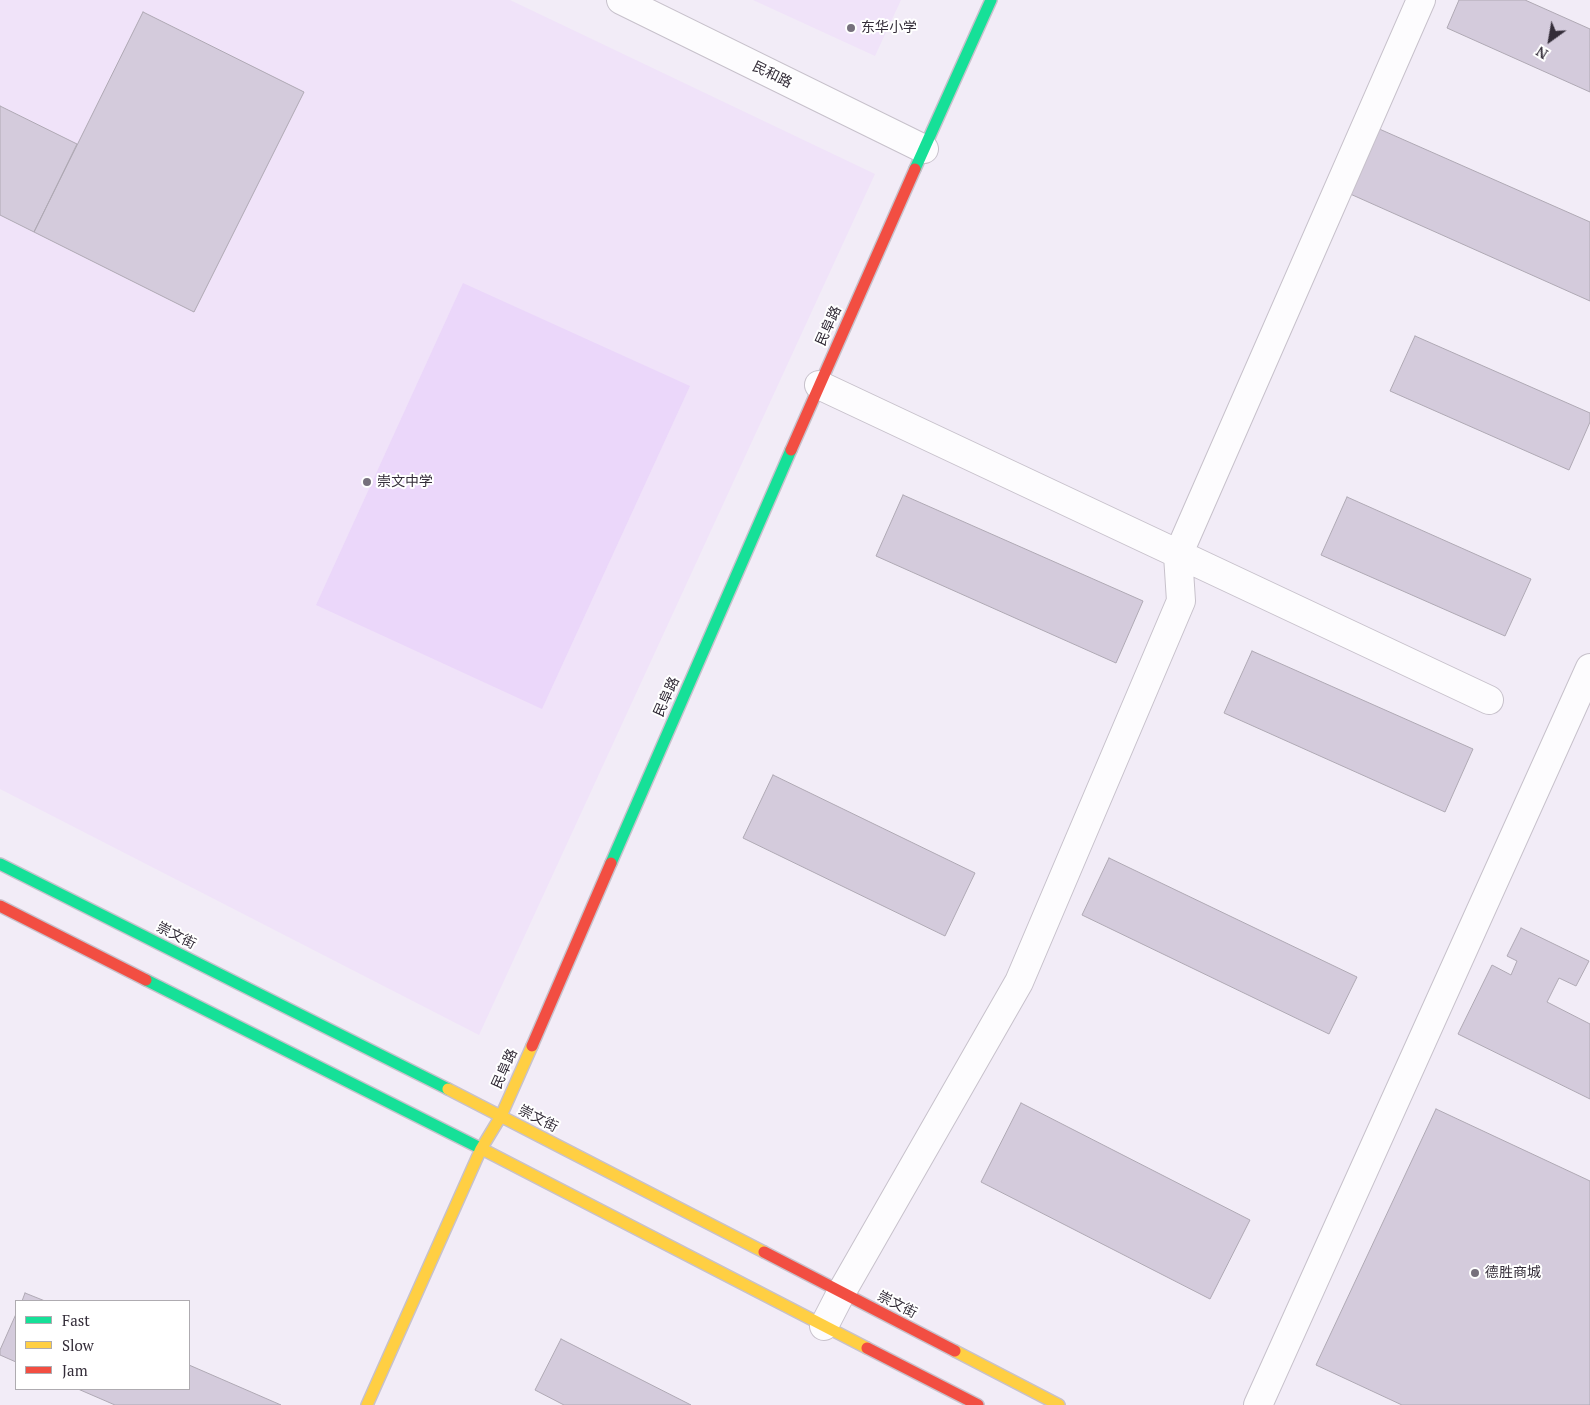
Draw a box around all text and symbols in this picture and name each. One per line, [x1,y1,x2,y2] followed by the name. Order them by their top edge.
[1525,15,1575,65] north arrow
[861,20,917,36] place label: 东华小学
[845,22,857,34] marker: 东华小学
[1532,42,1551,64] text: N
[749,58,795,92] street label: 民和路
[813,303,845,349] street label: 民阜路
[377,474,433,490] place label: 崇文中学
[361,476,373,488] marker: 崇文中学
[651,674,683,720] street label: 民阜路
[153,919,199,953] street label: 崇文街
[489,1046,521,1092] street label: 民阜路
[515,1102,561,1136] street label: 崇文街
[1485,1265,1541,1281] place label: 德胜商城
[1469,1267,1481,1279] marker: 德胜商城
[874,1288,920,1322] street label: 崇文街
[15,1300,190,1390] legend
[62,1310,90,1330] text: Fast
[62,1335,94,1355] text: Slow
[62,1360,88,1380] text: Jam

